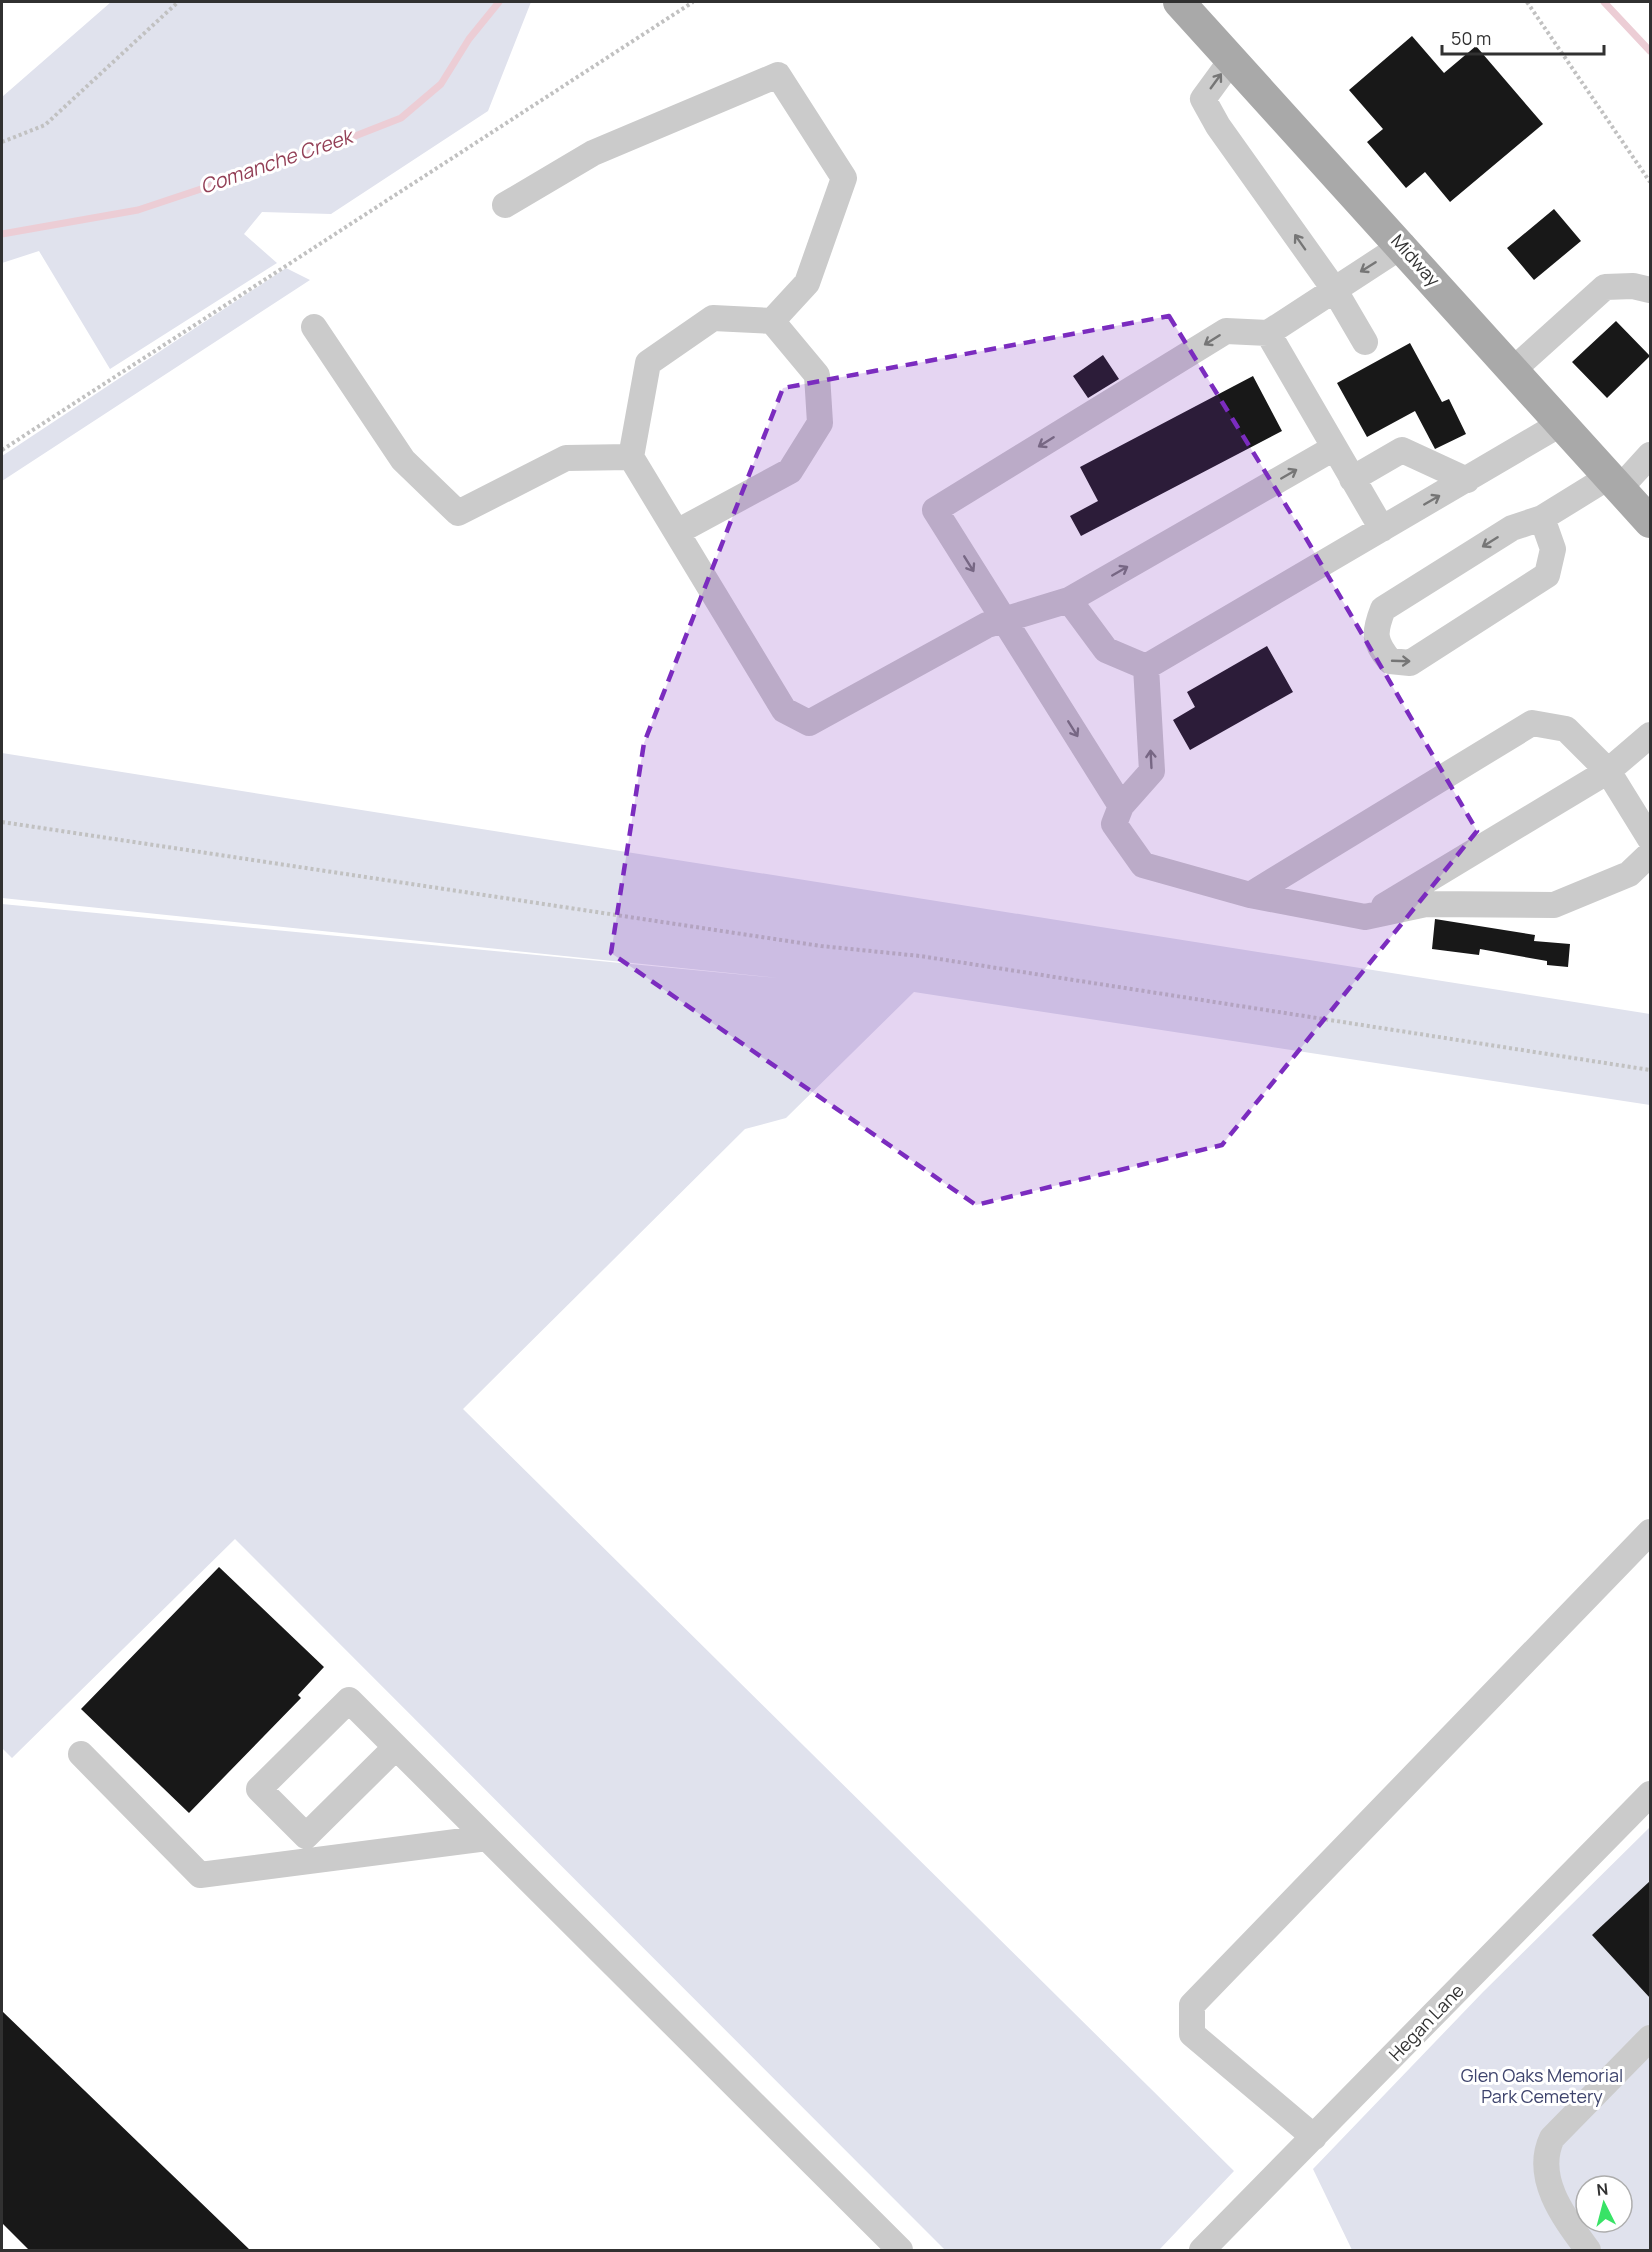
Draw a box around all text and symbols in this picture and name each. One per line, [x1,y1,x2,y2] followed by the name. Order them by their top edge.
[1442,18,1604,56] scale bar
[1451,26,1491,50] text: 50 m
[1210,73,1222,89] one-way arrow
[196,121,359,200] water label: Comanche Creek
[1386,229,1446,292] street label: Midway
[1294,234,1306,250] one-way arrow
[1360,262,1377,274] one-way arrow
[1204,334,1221,346] one-way arrow
[1038,436,1055,448] one-way arrow
[1280,468,1297,480] one-way arrow
[1423,494,1441,505] one-way arrow
[1481,536,1498,549] one-way arrow
[963,556,976,573] one-way arrow
[1111,565,1128,577] one-way arrow
[1391,655,1411,667] one-way arrow
[1067,721,1080,738] one-way arrow
[1145,749,1156,769] one-way arrow
[1383,1978,1469,2066] street label: Hegan Lane
[1461,2063,1623,2108] park label: Glen Oaks Memorial Park Cemetery
[1574,2174,1634,2234] north arrow
[1596,2178,1609,2201] text: N

